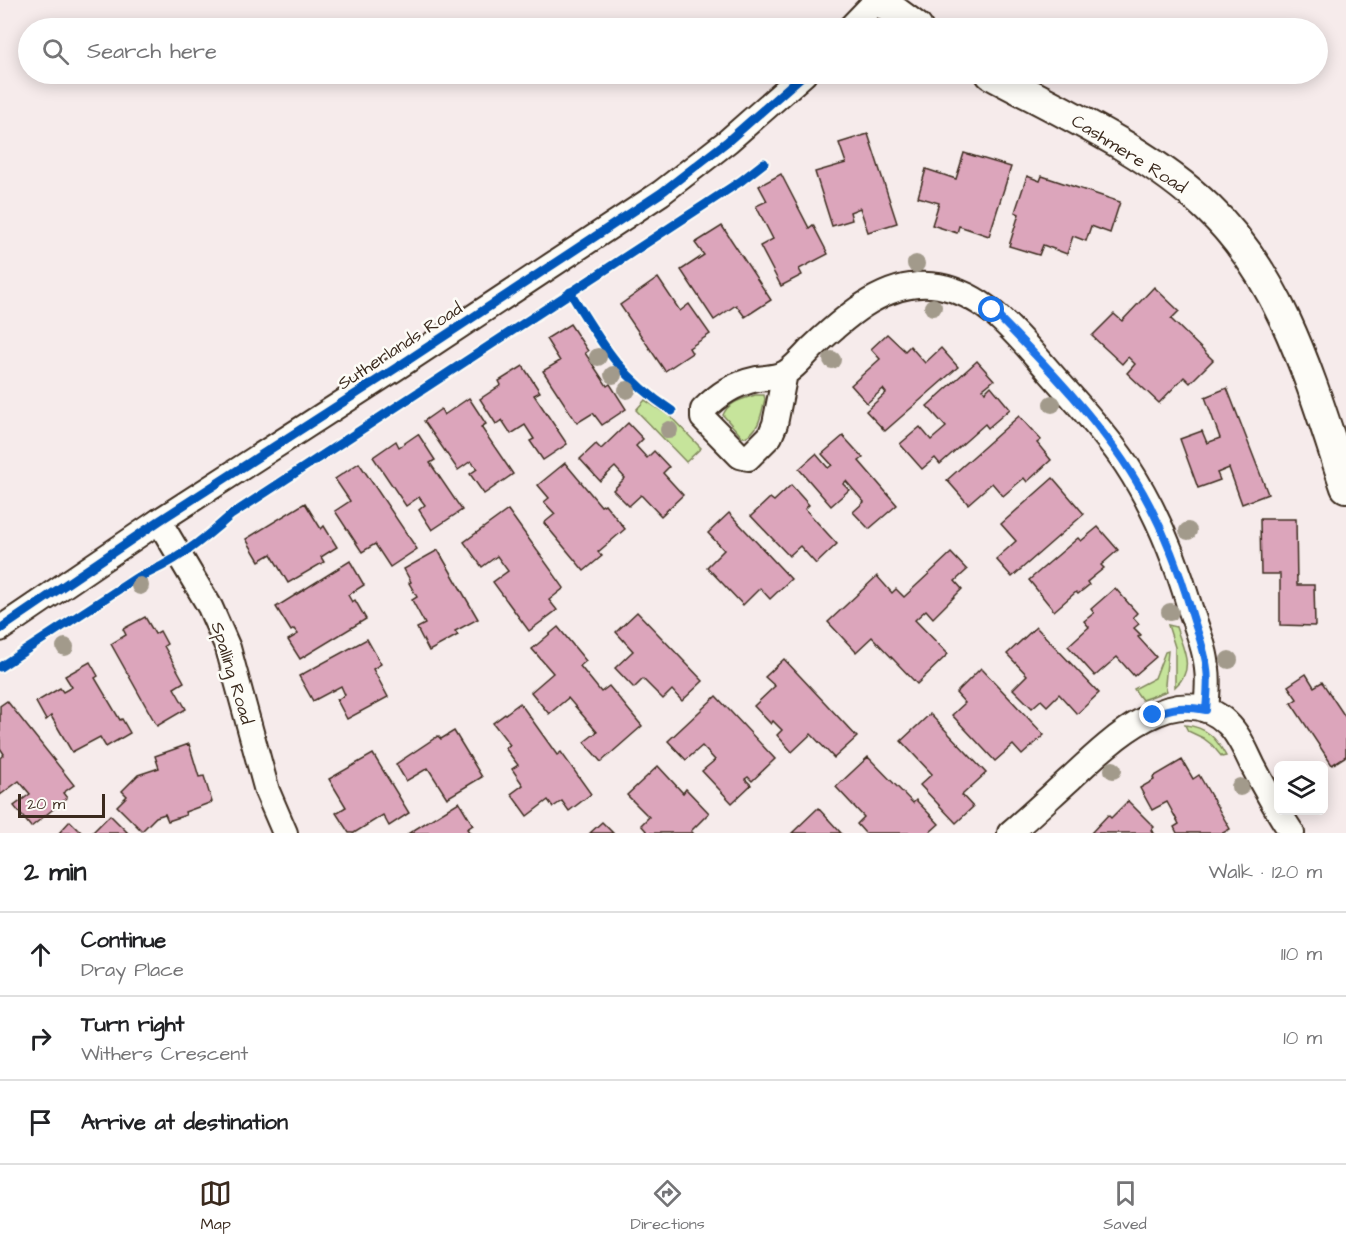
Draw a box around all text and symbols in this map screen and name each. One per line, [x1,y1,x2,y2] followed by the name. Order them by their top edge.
[18,18,1328,84] search box
[39,35,72,68] icon: search
[87,36,217,67] text: Search here
[1066,108,1192,200] street label: Cashmere Road
[333,296,467,396] street label: Sutherlands Road
[978,296,1004,322] route start
[204,619,259,728] street label: Spalling Road
[1139,701,1165,727] route end
[1274,761,1328,815] map controls
[1274,761,1328,815] button: layers
[18,791,105,818] scale bar
[27,793,65,815] text: 20 m
[24,854,86,890] text: 2 min
[1209,858,1322,886] text: Walk · 120 m
[81,925,166,956] text: Continue
[24,938,57,971] icon: ahead
[1281,940,1322,968] text: 110 m
[81,956,184,984] text: Dray Place
[81,1009,184,1040] text: Turn right
[24,1022,57,1055] icon: right
[1283,1024,1322,1052] text: 10 m
[81,1040,248,1068] text: Withers Crescent
[24,1106,57,1139] icon: arrive
[81,1107,288,1138] text: Arrive at destination
[199,1177,232,1235] tab: Map
[631,1177,705,1235] tab: Directions
[1103,1177,1147,1235] tab: Saved

